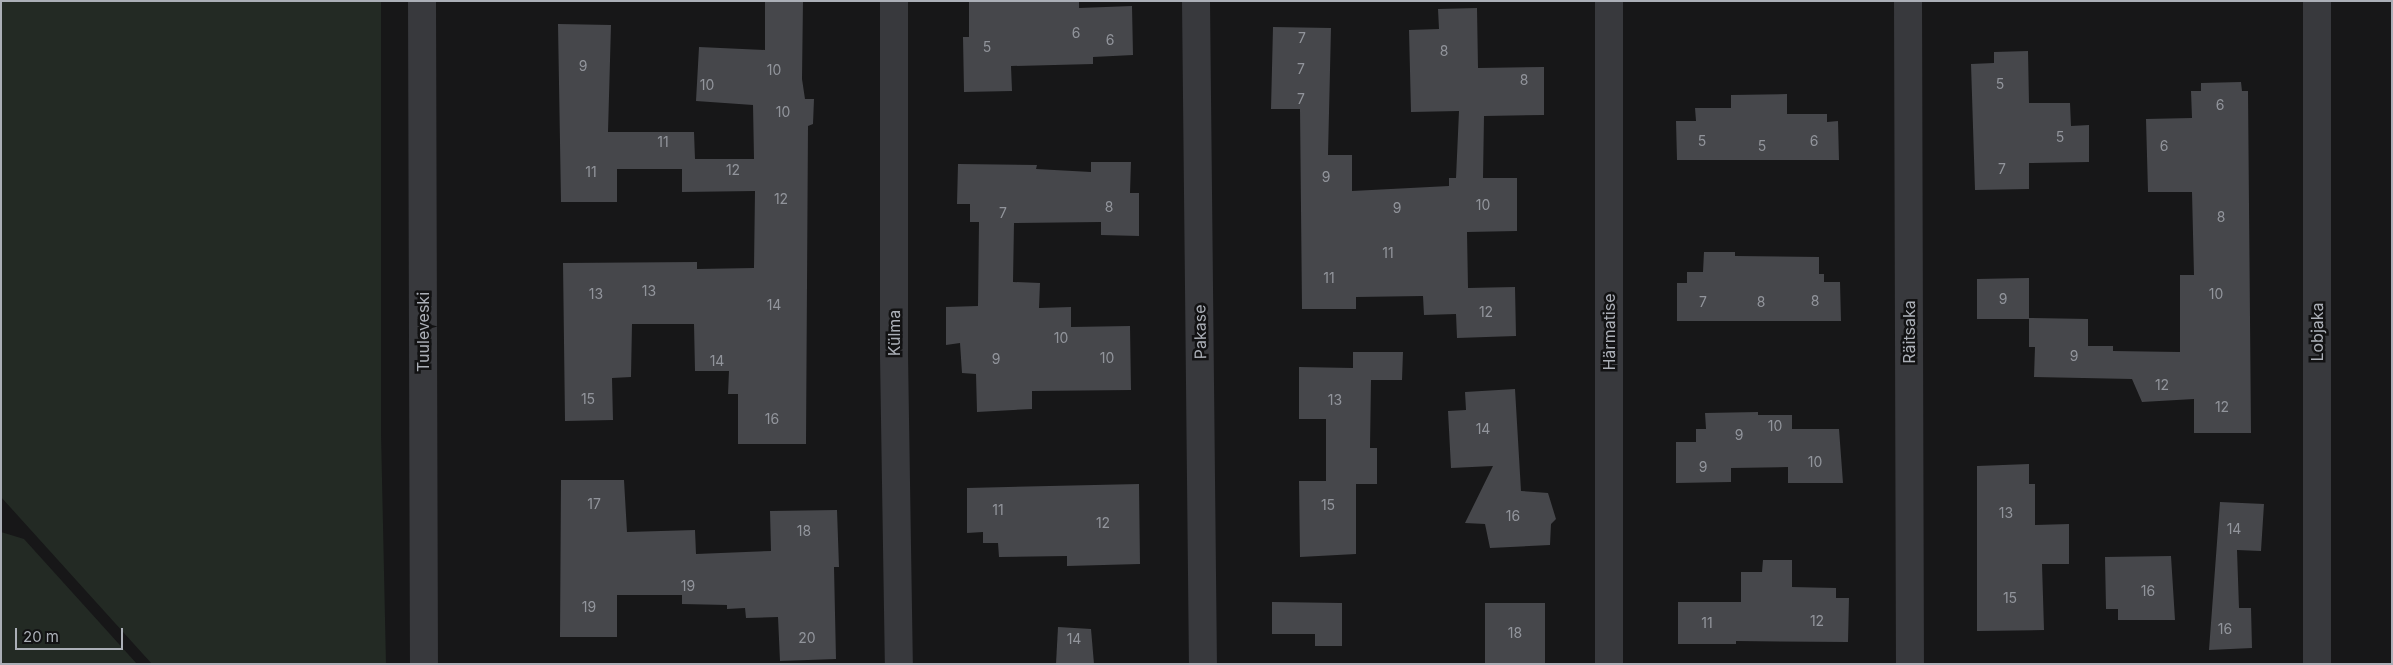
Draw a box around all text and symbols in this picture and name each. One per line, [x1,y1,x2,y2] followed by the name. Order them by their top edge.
[1072,25,1080,41] house number: 6
[1298,30,1306,46] house number: 7
[1106,32,1114,48] house number: 6
[983,39,991,55] house number: 5
[1440,43,1448,59] house number: 8
[579,58,587,74] house number: 9
[1297,61,1305,77] house number: 7
[767,62,781,78] house number: 10
[1520,72,1528,88] house number: 8
[1996,76,2004,92] house number: 5
[700,77,714,93] house number: 10
[1297,91,1305,107] house number: 7
[2216,97,2224,113] house number: 6
[776,104,790,120] house number: 10
[2056,129,2064,145] house number: 5
[1698,133,1706,149] house number: 5
[1810,133,1818,149] house number: 6
[657,134,669,150] house number: 11
[1758,138,1766,154] house number: 5
[2160,138,2168,154] house number: 6
[1998,161,2006,177] house number: 7
[726,162,740,178] house number: 12
[585,164,597,180] house number: 11
[1322,169,1330,185] house number: 9
[774,191,788,207] house number: 12
[1476,197,1490,213] house number: 10
[1105,199,1113,215] house number: 8
[1393,200,1401,216] house number: 9
[999,205,1007,221] house number: 7
[2217,209,2225,225] house number: 8
[1382,245,1394,261] house number: 11
[1323,270,1335,286] house number: 11
[642,283,656,299] house number: 13
[589,286,603,302] house number: 13
[2209,286,2223,302] house number: 10
[1999,291,2007,307] house number: 9
[413,292,433,372] street label: Tuuleveski
[1599,293,1619,371] street label: Härmatise
[1811,293,1819,309] house number: 8
[1699,294,1707,310] house number: 7
[1757,294,1765,310] house number: 8
[767,297,781,313] house number: 14
[1899,300,1919,364] street label: Räitsaka
[2307,302,2327,362] street label: Lobjaka
[1190,304,1210,360] street label: Pakase
[1479,304,1493,320] house number: 12
[884,310,904,356] street label: Külma
[1054,330,1068,346] house number: 10
[2070,348,2078,364] house number: 9
[1100,350,1114,366] house number: 10
[992,351,1000,367] house number: 9
[710,353,724,369] house number: 14
[2155,377,2169,393] house number: 12
[581,391,595,407] house number: 15
[1328,392,1342,408] house number: 13
[2215,399,2229,415] house number: 12
[765,411,779,427] house number: 16
[1768,418,1782,434] house number: 10
[1476,421,1490,437] house number: 14
[1735,427,1743,443] house number: 9
[1808,454,1822,470] house number: 10
[1699,459,1707,475] house number: 9
[587,496,601,512] house number: 17
[1321,497,1335,513] house number: 15
[992,502,1004,518] house number: 11
[1999,505,2013,521] house number: 13
[1506,508,1520,524] house number: 16
[1096,515,1110,531] house number: 12
[2227,521,2241,537] house number: 14
[797,523,811,539] house number: 18
[681,578,695,594] house number: 19
[2141,583,2155,599] house number: 16
[2003,590,2017,606] house number: 15
[582,599,596,615] house number: 19
[1810,613,1824,629] house number: 12
[1701,615,1713,631] house number: 11
[18,618,125,650] scale bar
[2218,621,2232,637] house number: 16
[1508,625,1522,641] house number: 18
[23,627,59,646] text: 20 m
[798,630,816,646] house number: 20
[1067,631,1081,647] house number: 14

